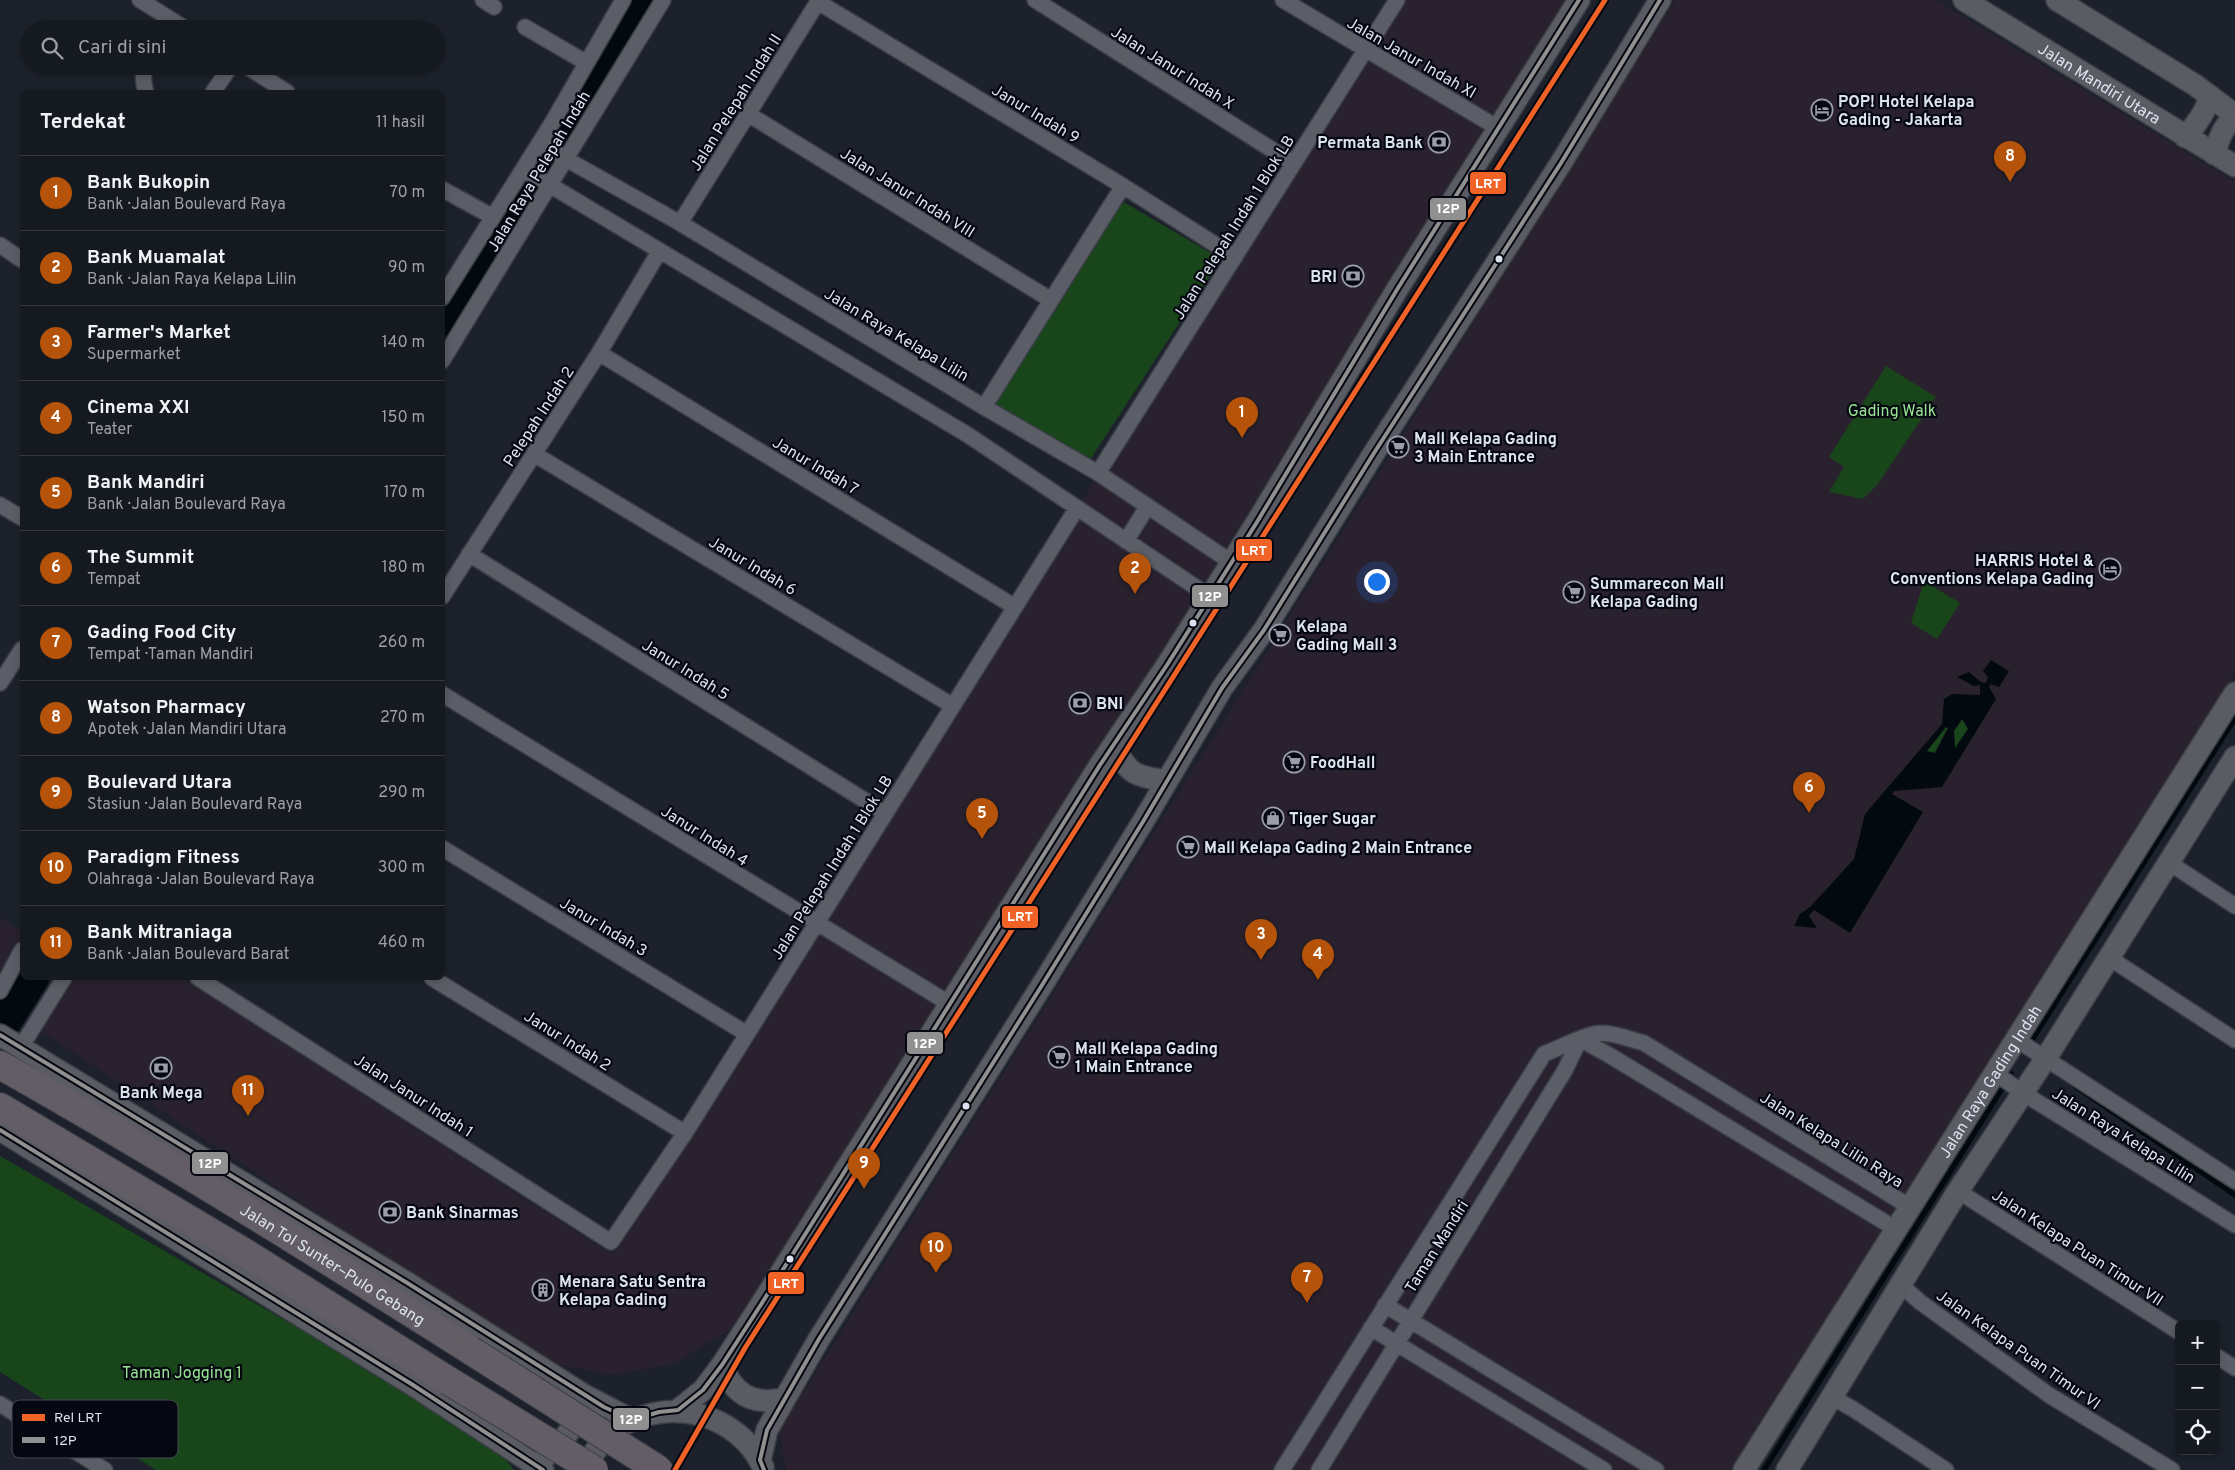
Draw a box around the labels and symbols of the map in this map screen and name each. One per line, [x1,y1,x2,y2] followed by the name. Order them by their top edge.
[1343,14,1479,104] street label: Jalan Janur Indah XI
[1107,23,1237,115] street label: Jalan Janur Indah X
[686,31,787,175] street label: Jalan Pelepah Indah II
[2034,40,2163,130] street label: Jalan Mandiri Utara
[987,81,1083,149] street label: Janur Indah 9
[484,88,596,256] street label: Jalan Raya Pelepah Indah
[1838,93,1975,131] place label: POP! Hotel Kelapa Gading - Jakarta
[1810,98,1834,122] hotel icon: POP! Hotel Kelapa Gading - Jakarta
[1427,130,1451,154] bank icon: Permata Bank
[1170,132,1300,324] street label: Jalan Pelepah Indah 1 Blok LB
[1317,134,1423,154] place label: Permata Bank
[1994,141,2026,182] pin: 8
[836,144,978,243] street label: Jalan Janur Indah VIII
[1469,171,1507,195] line badge: LRT
[1475,176,1501,193] text: LRT
[1429,197,1467,221] line badge: 12P
[1436,201,1460,218] text: 12P
[1494,254,1504,264] unlabelled marker
[1341,264,1365,288] bank icon: BRI
[1310,268,1337,288] place label: BRI
[820,285,972,387] street label: Jalan Raya Kelapa Lilin
[500,363,580,471] street label: Pelepah Indah 2
[1226,397,1258,438] pin: 1
[1848,402,1936,422] park label: Gading Walk
[1414,430,1557,468] place label: Mall Kelapa Gading 3 Main Entrance
[768,433,862,500] street label: Janur Indah 7
[1386,435,1410,459] supermarket icon: Mall Kelapa Gading 3 Main Entrance
[704,533,800,601] street label: Janur Indah 6
[1235,538,1273,562] line badge: LRT
[1241,543,1267,560] text: LRT
[1890,552,2094,590] place label: HARRIS Hotel & Conventions Kelapa Gading
[1119,553,1151,594] pin: 2
[2098,557,2122,581] hotel icon: HARRIS Hotel & Conventions Kelapa Gading
[1364,569,1390,595] your location
[1590,575,1724,613] place label: Summarecon Mall Kelapa Gading
[1562,580,1586,604] supermarket icon: Summarecon Mall Kelapa Gading
[1191,584,1229,608] line badge: 12P
[1198,589,1222,606] text: 12P
[1188,618,1198,628] unlabelled marker
[1296,618,1397,656] place label: Kelapa Gading Mall 3
[1268,623,1292,647] supermarket icon: Kelapa Gading Mall 3
[638,636,732,705] street label: Janur Indah 5
[1068,691,1092,715] bank icon: BNI
[1096,695,1123,715] place label: BNI
[1282,750,1306,774] supermarket icon: FoodHall
[1310,754,1375,774] place label: FoodHall
[768,772,898,964] street label: Jalan Pelepah Indah 1 Blok LB
[1793,772,1825,813] pin: 6
[966,798,998,839] pin: 5
[657,802,751,872] street label: Janur Indah 4
[1261,806,1285,830] shop icon: Tiger Sugar
[1289,810,1376,830] place label: Tiger Sugar
[1176,835,1200,859] supermarket icon: Mall Kelapa Gading 2 Main Entrance
[1204,839,1472,859] place label: Mall Kelapa Gading 2 Main Entrance
[555,894,651,962] street label: Janur Indah 3
[1001,905,1039,929] line badge: LRT
[1007,909,1033,926] text: LRT
[1245,919,1277,960] pin: 3
[1302,939,1334,980] pin: 4
[1936,1002,2047,1162] street label: Jalan Raya Gading Indah
[520,1007,614,1076] street label: Janur Indah 2
[906,1031,944,1055] line badge: 12P
[913,1036,937,1053] text: 12P
[1075,1040,1218,1078] place label: Mall Kelapa Gading 1 Main Entrance
[1047,1045,1071,1069] supermarket icon: Mall Kelapa Gading 1 Main Entrance
[350,1051,476,1143] street label: Jalan Janur Indah 1
[149,1056,173,1080] bank icon: Bank Mega
[232,1075,264,1116] pin: 11
[120,1084,202,1104] place label: Bank Mega
[2048,1084,2198,1189] street label: Jalan Raya Kelapa Lilin
[1756,1088,1906,1193] street label: Jalan Kelapa Lilin Raya
[961,1101,971,1111] unlabelled marker
[848,1148,880,1189] pin: 9
[191,1151,229,1175] line badge: 12P
[198,1156,222,1173] text: 12P
[1987,1186,2166,1312] street label: Jalan Kelapa Puan Timur VII
[1401,1197,1474,1297] street label: Taman Mandiri
[378,1200,402,1224] bank icon: Bank Sinarmas
[236,1201,428,1331] street label: Jalan Tol Sunter–Pulo Gebang
[406,1204,519,1224] place label: Bank Sinarmas
[920,1232,952,1273] pin: 10
[785,1254,795,1264] unlabelled marker
[1291,1262,1323,1303] pin: 7
[767,1271,805,1295] line badge: LRT
[559,1273,706,1311] place label: Menara Satu Sentra Kelapa Gading
[773,1276,799,1293] text: LRT
[531,1278,555,1302] building icon: Menara Satu Sentra Kelapa Gading
[1932,1286,2104,1415] street label: Jalan Kelapa Puan Timur VI
[122,1364,242,1384] park label: Taman Jogging 1
[12,1400,178,1458] legend
[612,1407,650,1431] line badge: 12P
[54,1410,102,1427] text: Rel LRT
[619,1412,643,1429] text: 12P
[54,1433,77,1450] text: 12P

